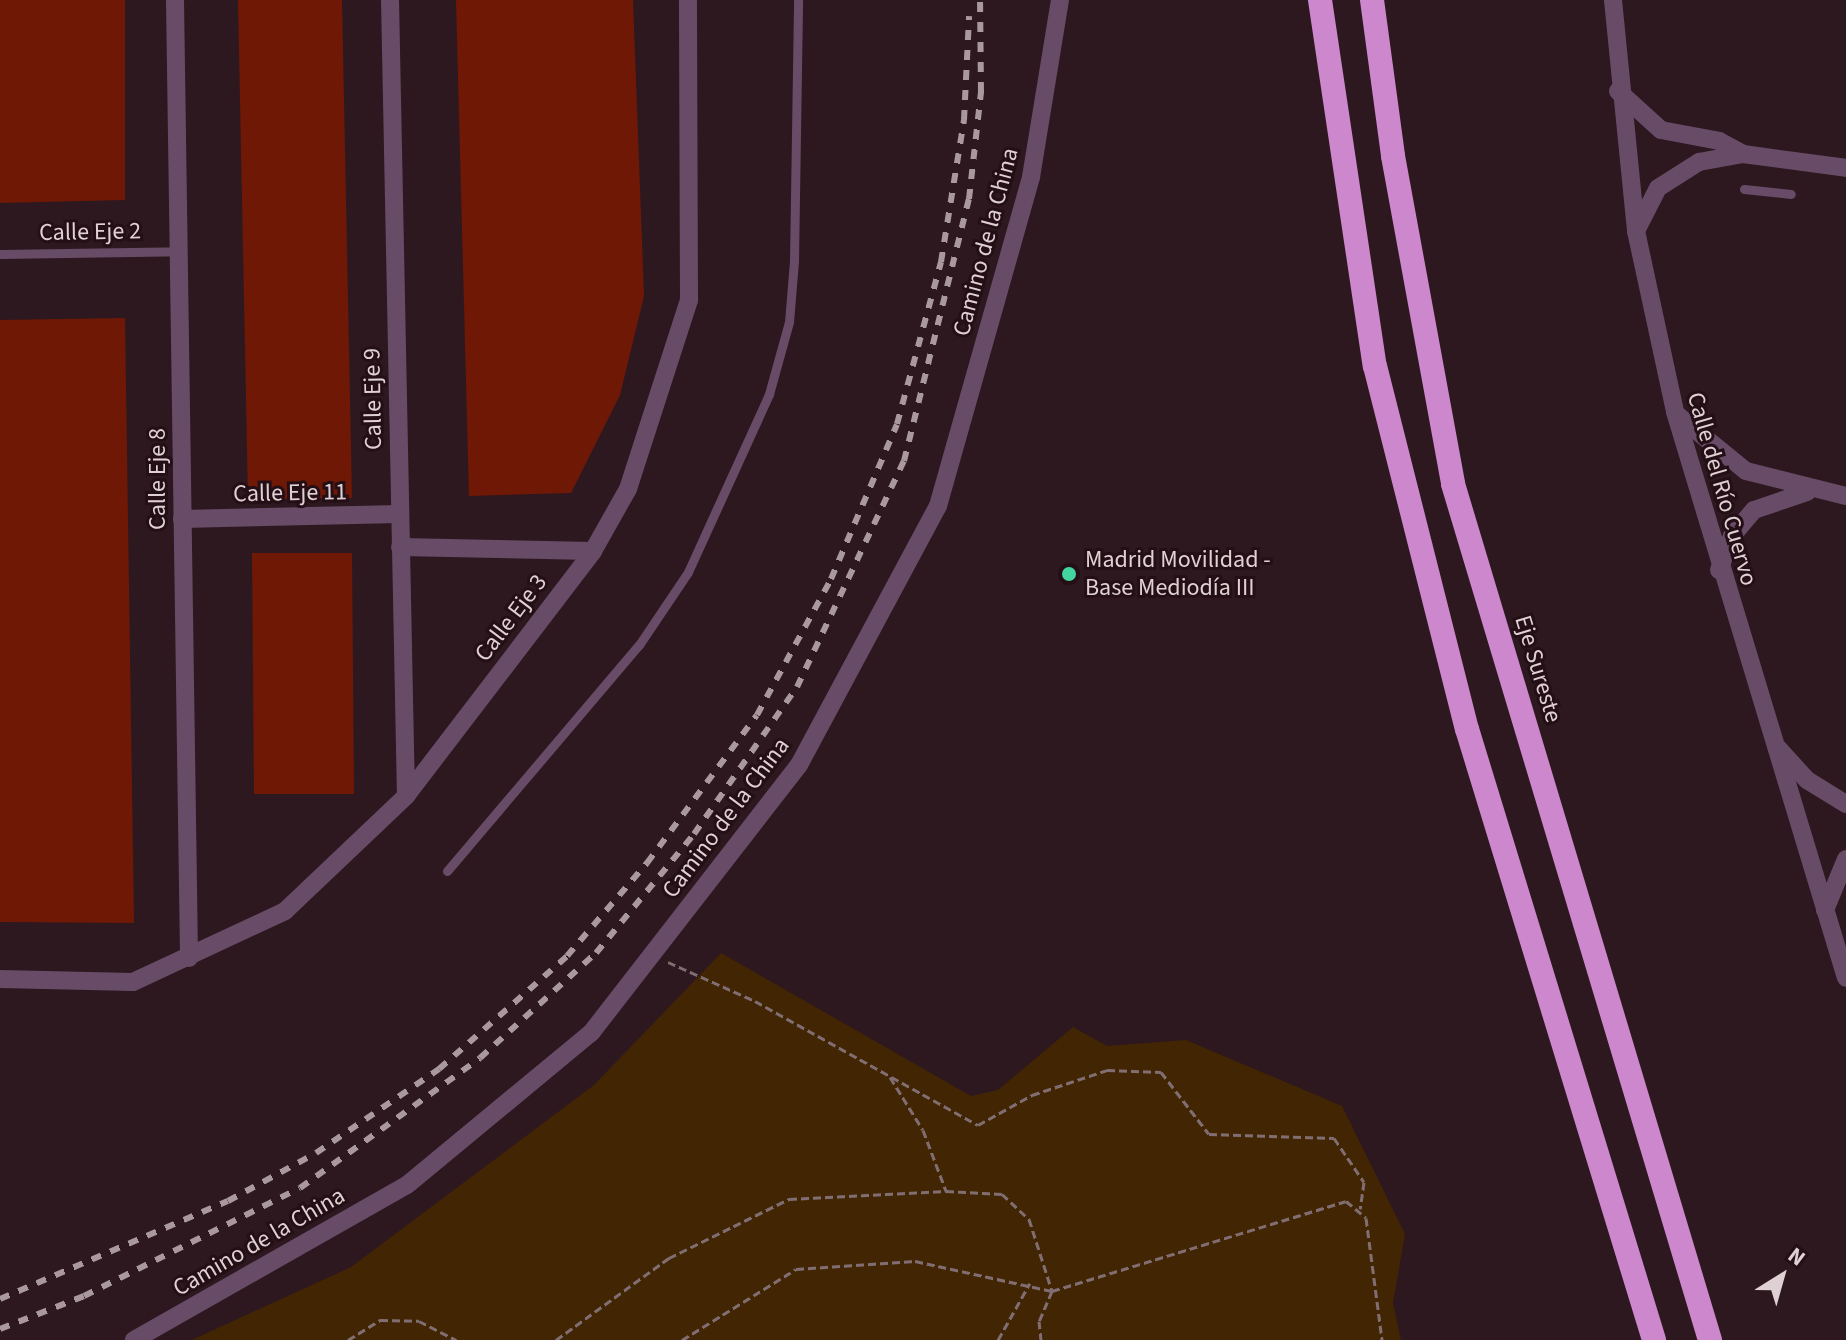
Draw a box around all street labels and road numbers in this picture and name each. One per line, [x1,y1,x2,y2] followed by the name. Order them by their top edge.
[947,145,1025,339] street label: Camino de la China
[39,217,141,247] street label: Calle Eje 2
[358,348,388,450] street label: Calle Eje 9
[1681,389,1763,589] street label: Calle del Río Cuervo
[144,428,172,530] street label: Calle Eje 8
[233,478,347,508] street label: Calle Eje 11
[469,569,553,667] street label: Calle Eje 3
[1508,612,1568,726] street label: Eje Sureste
[656,732,796,904] street label: Camino de la China
[168,1181,350,1303] street label: Camino de la China

